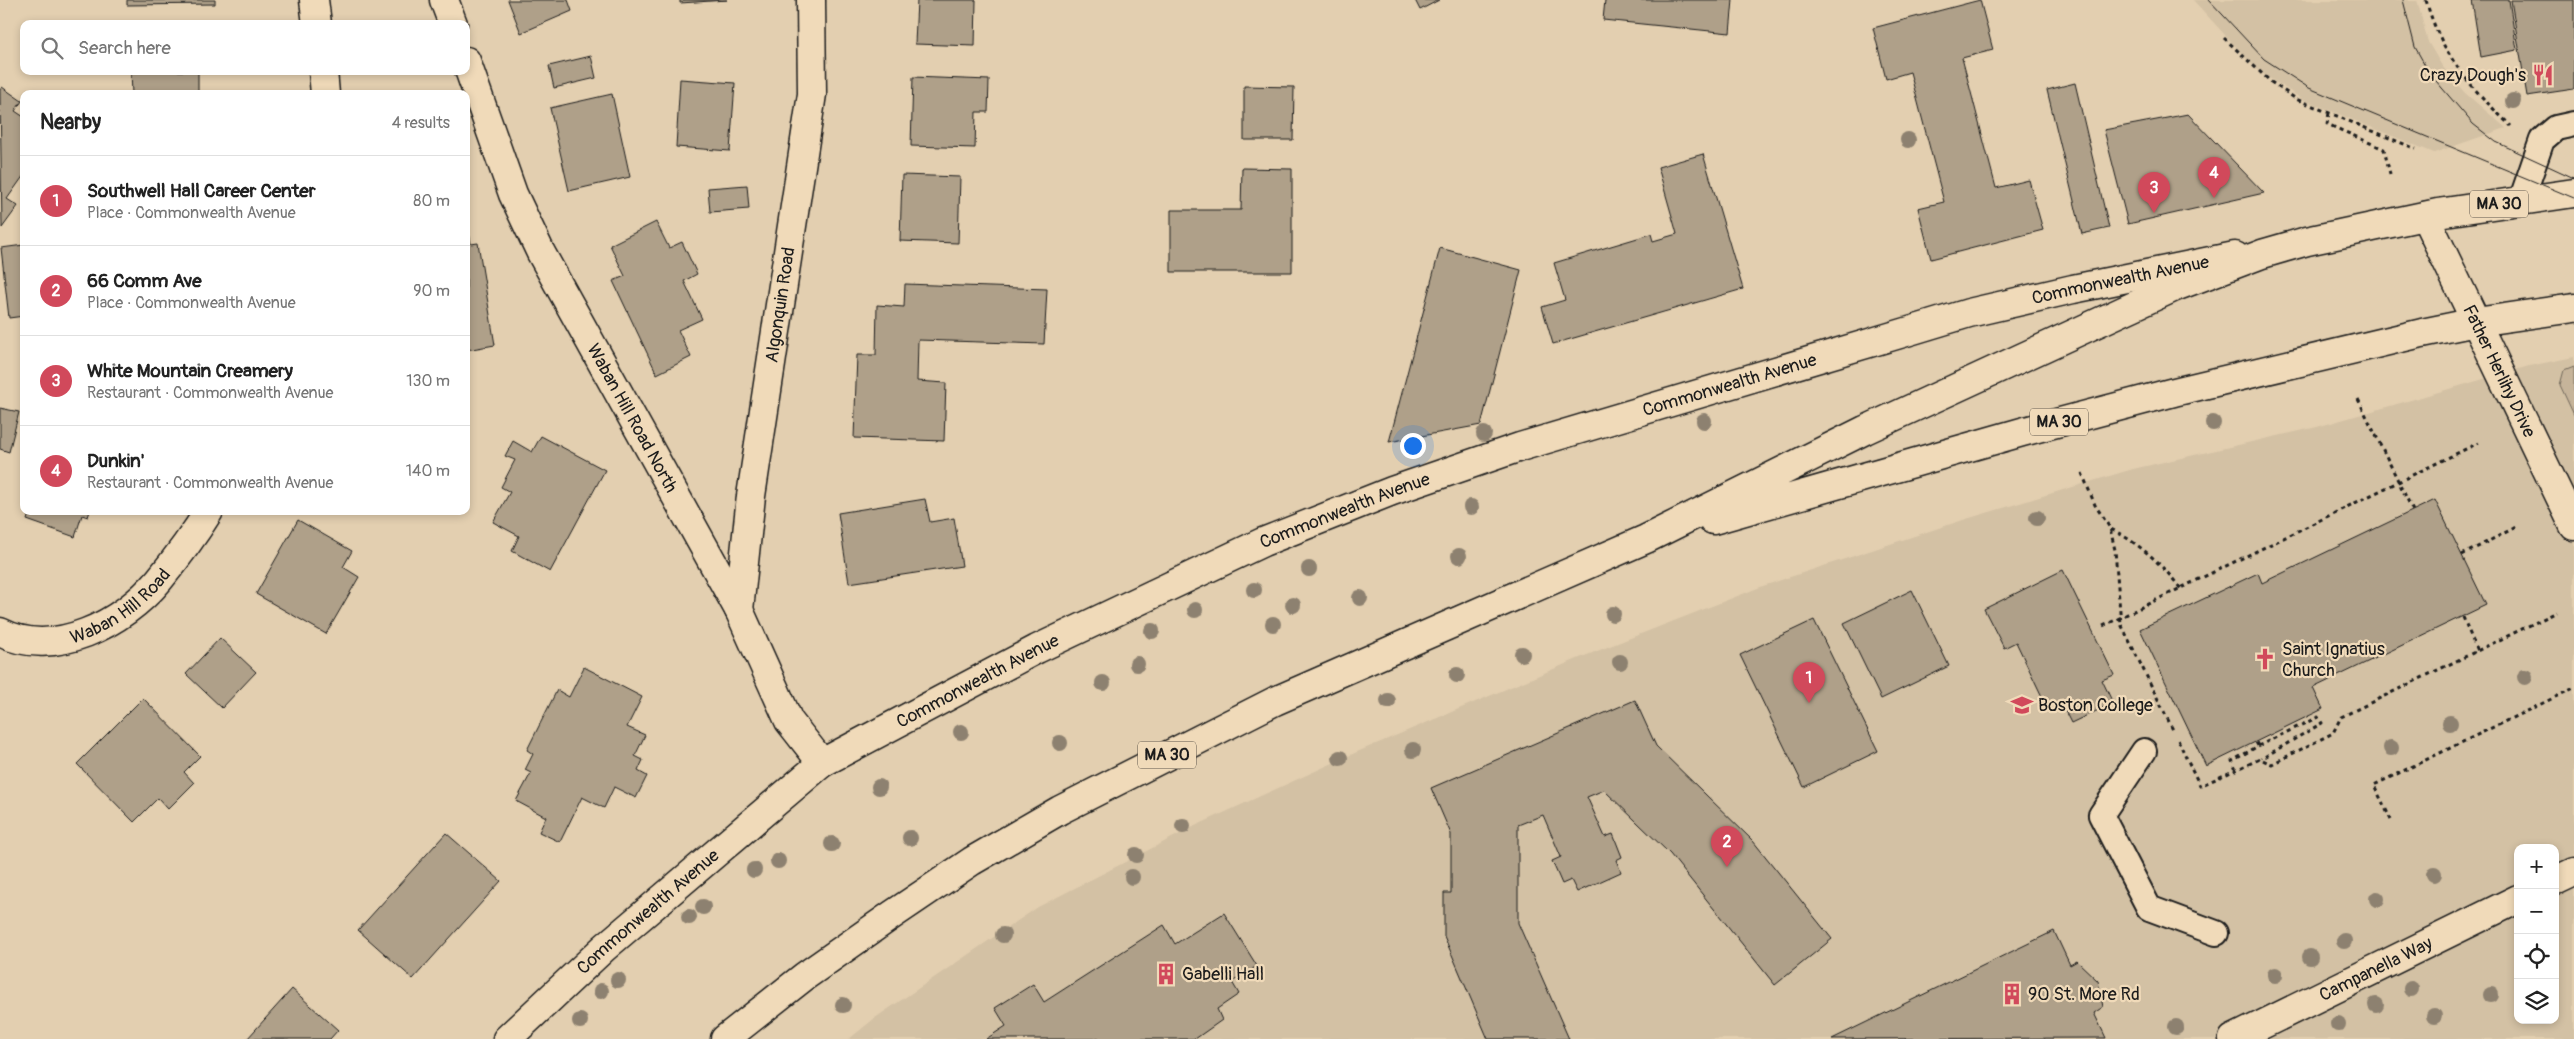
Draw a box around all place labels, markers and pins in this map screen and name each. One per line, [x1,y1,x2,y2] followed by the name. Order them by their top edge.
[2530,62,2556,88] restaurant icon: Crazy Dough's
[2420,64,2526,87] place label: Crazy Dough's
[2198,157,2230,198] pin: 4
[2138,172,2170,213] pin: 3
[2282,638,2385,682] place label: Saint Ignatius Church
[2252,646,2278,672] church icon: Saint Ignatius Church
[1793,662,1825,703] pin: 1
[2009,692,2035,718] school or university icon: Boston College
[2038,694,2153,717] place label: Boston College
[1711,826,1743,867] pin: 2
[1153,961,1179,987] building icon: Gabelli Hall
[1182,963,1264,986] place label: Gabelli Hall
[1999,981,2025,1007] building icon: 90 St. More Rd
[2028,983,2140,1006] place label: 90 St. More Rd

